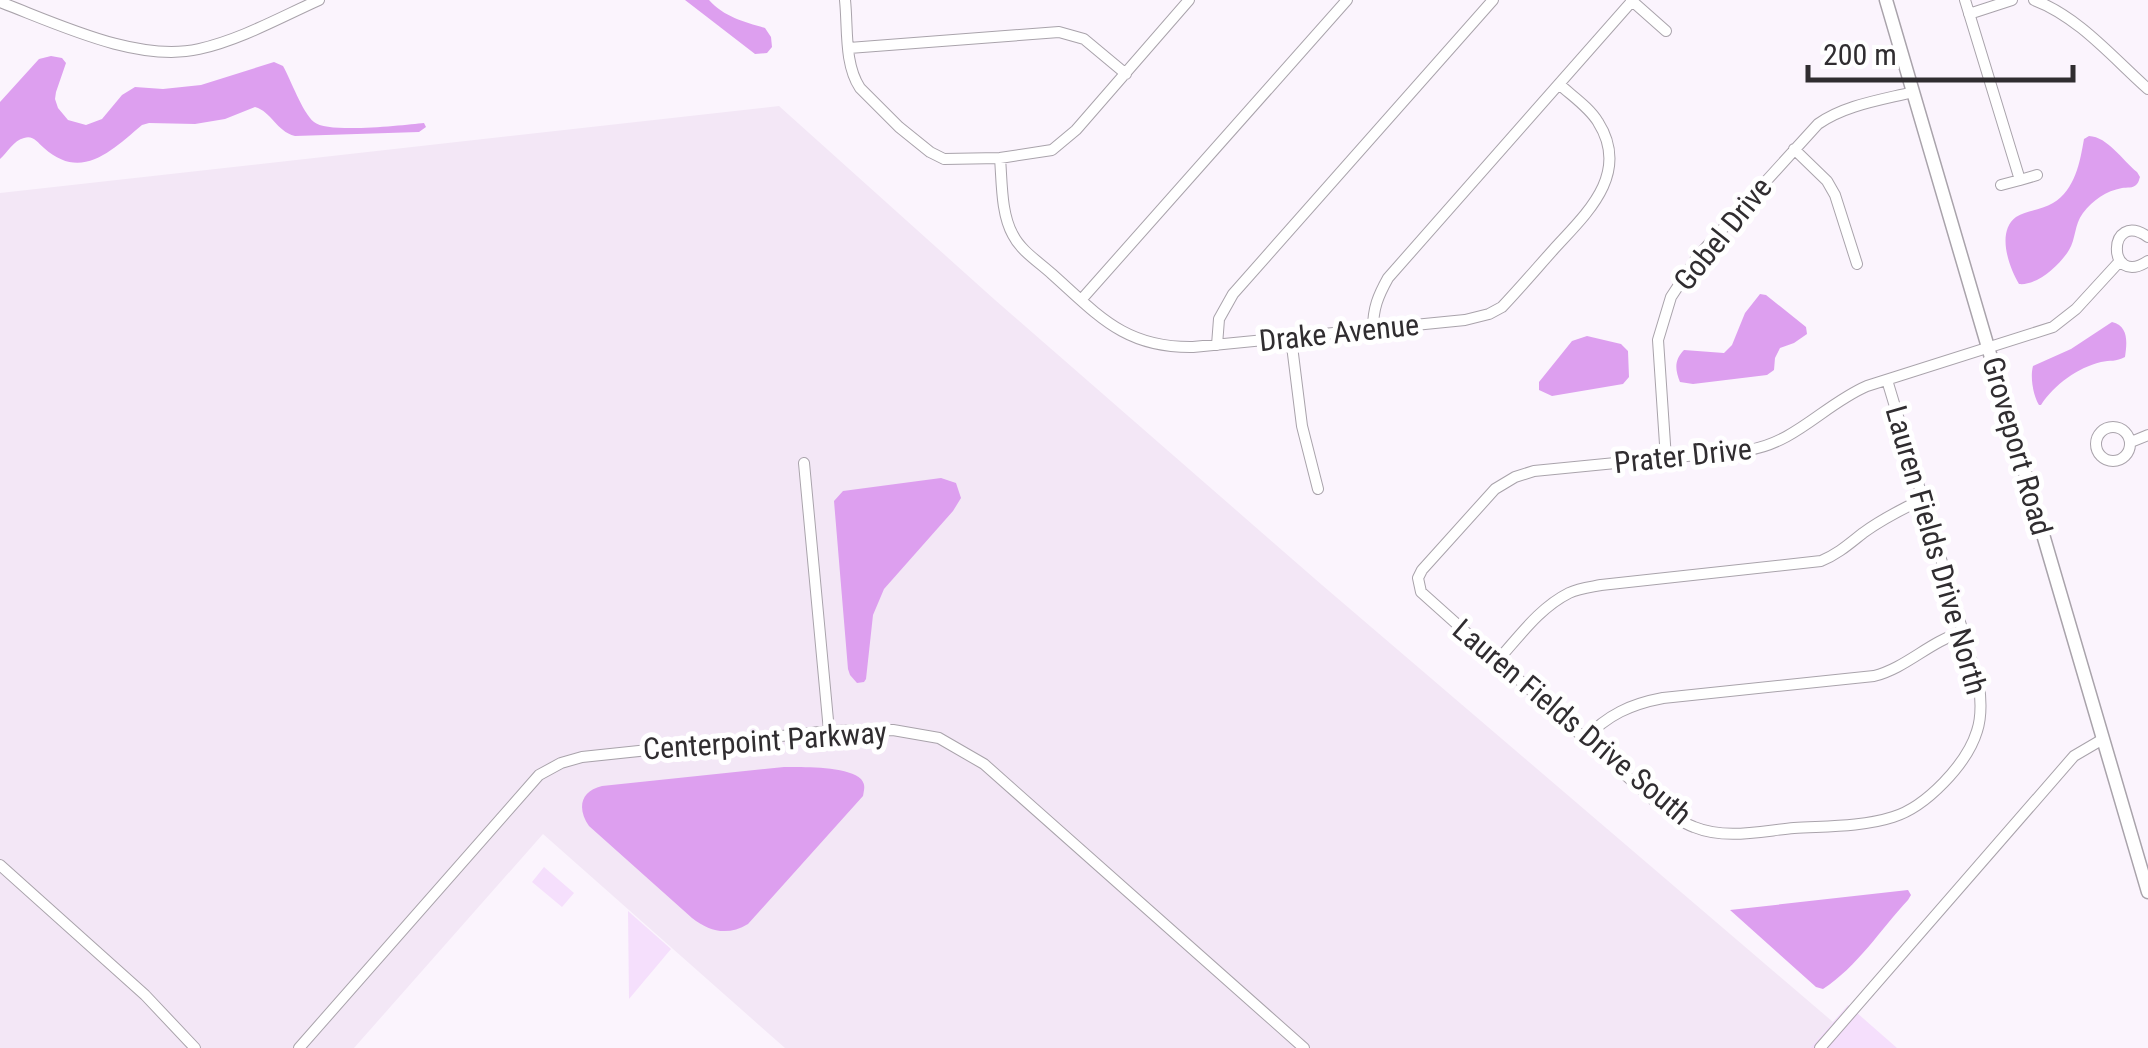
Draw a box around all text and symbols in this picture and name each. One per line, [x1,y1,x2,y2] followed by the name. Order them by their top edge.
[1808,20,2073,82] scale bar
[1823,37,1897,72] text: 200 m
[1666,170,1779,297] street label: Gobel Drive
[1257,307,1421,358] street label: Drake Avenue
[1975,353,2060,539] street label: Groveport Road
[1878,401,1994,698] street label: Lauren Fields Drive North
[1612,431,1754,480] street label: Prater Drive
[1446,612,1699,832] street label: Lauren Fields Drive South
[642,715,888,766] street label: Centerpoint Parkway

